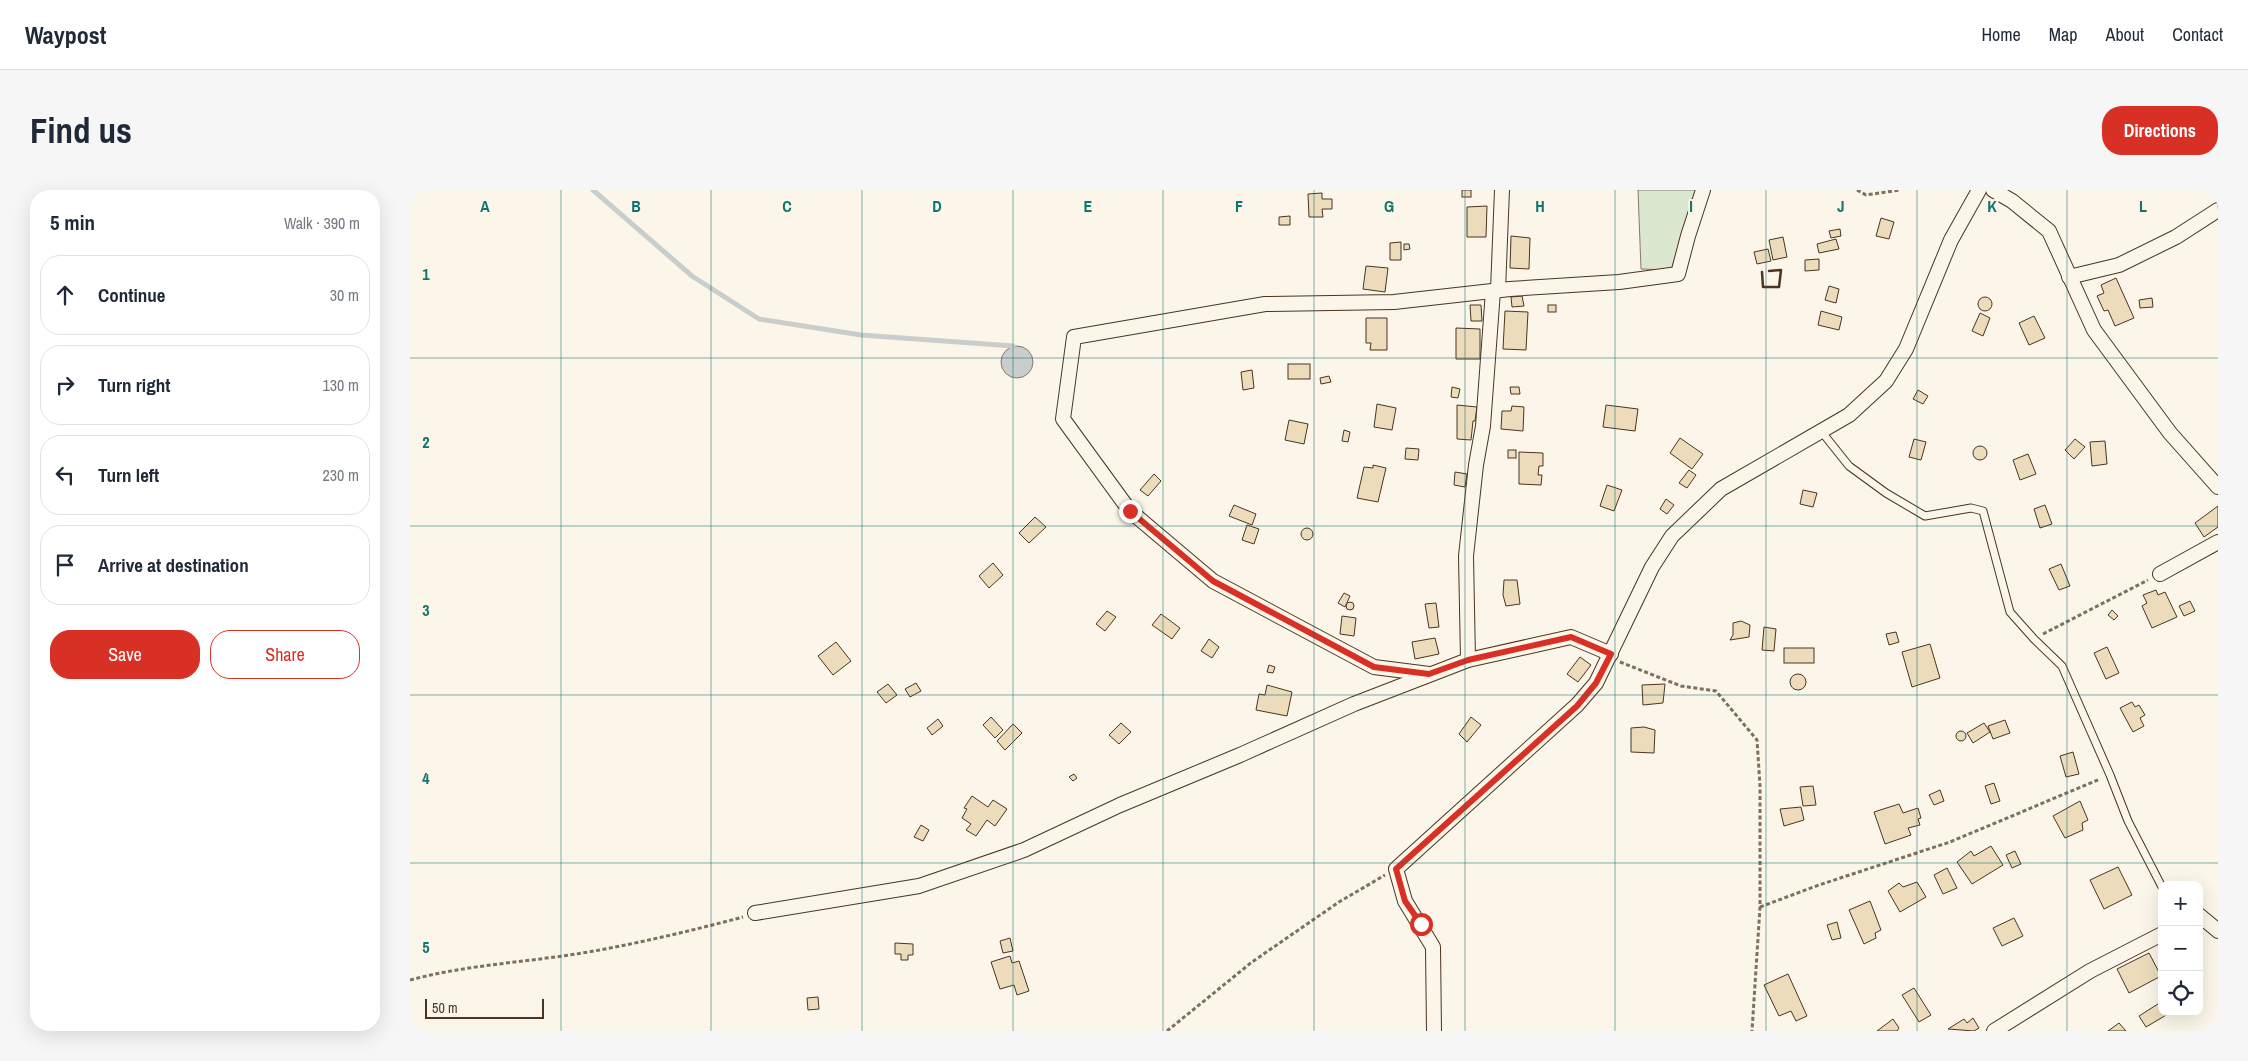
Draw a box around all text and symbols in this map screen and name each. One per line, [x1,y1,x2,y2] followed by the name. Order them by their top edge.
[25,19,106,51] text: Waypost
[1981,22,2021,47] text: Home
[2049,22,2078,47] text: Map
[2106,22,2144,47] text: About
[2172,22,2223,47] text: Contact
[2102,106,2218,155] button: Directions
[30,107,132,154] text: Find us
[480,195,490,217] text: A
[631,195,641,217] text: B
[782,195,792,217] text: C
[932,195,942,217] text: D
[1084,195,1093,217] text: E
[1235,195,1243,217] text: F
[1384,195,1394,217] text: G
[1535,195,1545,217] text: H
[1689,195,1693,217] text: I
[1837,195,1845,217] text: J
[1987,195,1997,217] text: K
[2139,195,2147,217] text: L
[50,208,95,237] text: 5 min
[284,212,360,234] text: Walk · 390 m
[422,263,430,285] text: 1
[51,281,79,309] icon: ahead
[98,282,166,308] text: Continue
[330,284,359,306] text: 30 m
[51,371,79,399] icon: right
[98,372,170,398] text: Turn right
[323,374,359,396] text: 130 m
[422,431,430,453] text: 2
[51,461,79,489] icon: left
[98,462,159,488] text: Turn left
[323,464,359,486] text: 230 m
[1119,500,1142,523] route end
[51,551,79,579] icon: arrive
[98,552,249,578] text: Arrive at destination
[422,599,430,621] text: 3
[50,630,200,679] button: Save
[210,630,360,679] button: Share
[422,767,430,789] text: 4
[2158,881,2203,1016] map controls
[2158,881,2203,926] button: +
[1410,913,1433,936] route start
[2158,926,2203,971] button: −
[422,936,430,958] text: 5
[2158,971,2203,1016] button: locate
[425,996,544,1019] scale bar
[432,999,458,1017] text: 50 m

